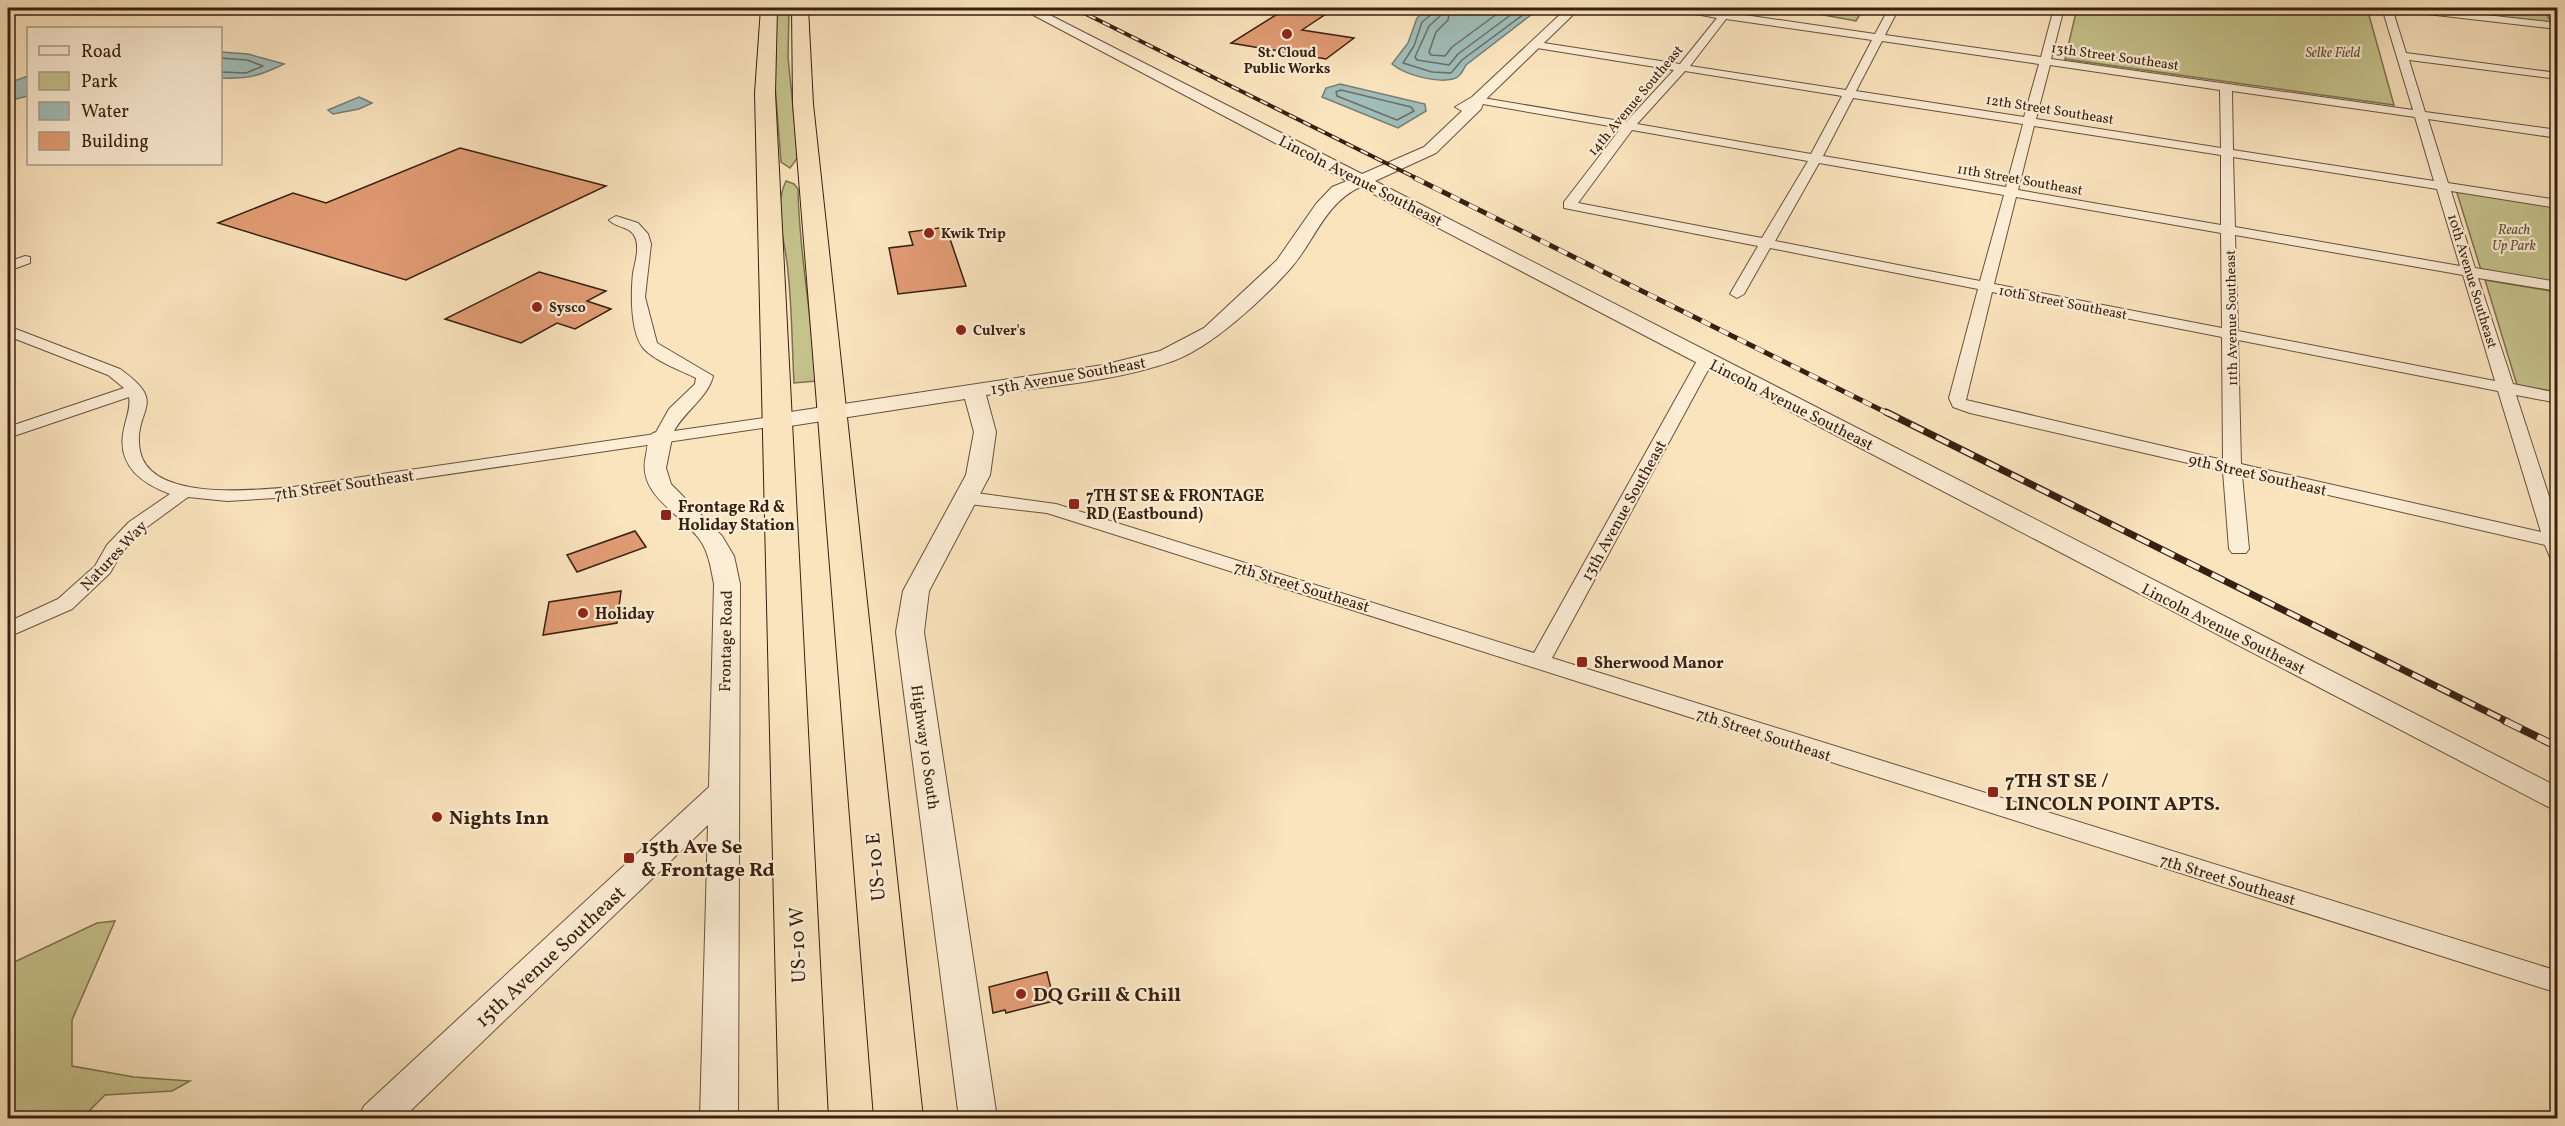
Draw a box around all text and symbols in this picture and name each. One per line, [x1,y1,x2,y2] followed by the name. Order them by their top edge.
[27,27,222,165] legend
[1280,27,1294,41] marker: St. Cloud Public Works
[2050,39,2180,76] street label: 13th Street Southeast
[81,40,122,65] text: Road
[1584,41,1688,160] street label: 14th Avenue Southeast
[1244,44,1330,79] place label: St. Cloud Public Works
[2305,44,2361,63] park label: Selke Field
[81,70,118,95] text: Park
[1984,91,2115,130] street label: 12th Street Southeast
[81,100,129,125] text: Water
[81,130,149,155] text: Building
[1274,131,1446,233] street label: Lincoln Avenue Southeast
[1955,160,2084,201] street label: 11th Street Southeast
[2442,212,2501,351] street label: 10th Avenue Southeast
[2492,221,2537,256] park label: Reach Up Park
[941,225,1006,244] place label: Kwik Trip
[922,226,936,240] marker: Kwik Trip
[2222,250,2243,386] street label: 11th Avenue Southeast
[1997,282,2129,325] street label: 10th Street Southeast
[549,299,586,318] place label: Sysco
[530,300,544,314] marker: Sysco
[973,322,1026,341] place label: Culver's
[954,323,968,337] marker: Culver's
[989,352,1148,401] street label: 15th Avenue Southeast
[1705,355,1877,457] street label: Lincoln Avenue Southeast
[1577,436,1673,585] street label: 13th Avenue Southeast
[2186,449,2329,503] street label: 9th Street Southeast
[273,465,416,507] street label: 7th Street Southeast
[1086,486,1264,526] place label: 7TH ST SE & FRONTAGE RD (Eastbound)
[678,497,795,537] place label: Frontage Rd & Holiday Station
[1067,497,1081,511] marker: 7TH ST SE & FRONTAGE RD (Eastbound)
[659,508,673,522] marker: Frontage Rd & Holiday Station
[76,516,153,596] street label: Natures Way
[1231,557,1372,619] street label: 7th Street Southeast
[2137,579,2309,681] street label: Lincoln Avenue Southeast
[715,590,739,692] street label: Frontage Road
[595,604,654,626] place label: Holiday
[576,606,590,620] marker: Holiday
[1594,653,1724,675] place label: Sherwood Manor
[1575,655,1589,669] marker: Sherwood Manor
[904,683,944,811] street label: Highway 10 South
[1693,704,1834,768] street label: 7th Street Southeast
[2005,768,2220,819] place label: 7TH ST SE / LINCOLN POINT APTS.
[1986,785,2000,799] marker: 7TH ST SE / LINCOLN POINT APTS.
[449,805,549,833] place label: Nights Inn
[430,810,444,824] marker: Nights Inn
[860,831,894,902] street label: US-10 E
[641,834,775,885] place label: 15th Ave Se & Frontage Rd
[2157,850,2298,912] street label: 7th Street Southeast
[622,851,636,865] marker: 15th Ave Se & Frontage Rd
[470,880,633,1035] street label: 15th Avenue Southeast
[784,906,814,983] street label: US-10 W
[1033,982,1181,1010] place label: DQ Grill & Chill
[1014,987,1028,1001] marker: DQ Grill & Chill

